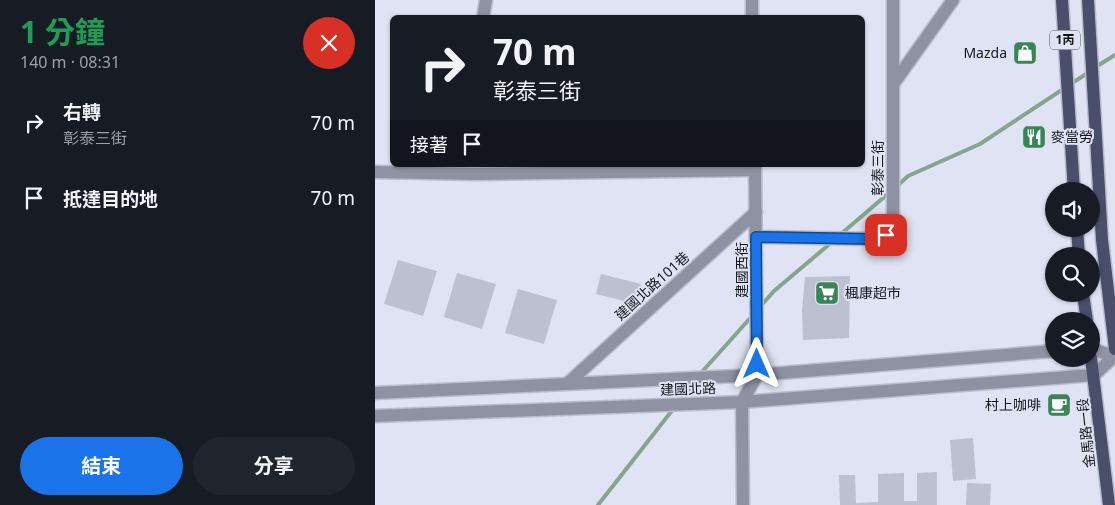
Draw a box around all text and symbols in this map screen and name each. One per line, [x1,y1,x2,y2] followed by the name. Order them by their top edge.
[20,11,105,52] text: 1 分鐘
[303,17,355,69] button: close
[493,28,576,75] text: 70 m
[1050,30,1080,50] road number: 1丙
[410,35,475,100] icon: right
[1012,40,1038,66] shop icon: Mazda
[963,43,1007,62] place label: Mazda
[20,51,120,73] text: 140 m · 08:31
[493,75,581,105] text: 彰泰三街
[63,99,101,125] text: 右轉
[20,109,48,137] icon: right
[311,110,355,136] text: 70 m
[1021,124,1047,150] restaurant icon: 麥當勞
[63,127,127,149] text: 彰泰三街
[1051,127,1093,146] place label: 麥當勞
[458,130,486,158] icon: arrive
[410,132,448,158] text: 接著
[868,140,887,196] street label: 彰泰三街
[1045,182,1100,367] map controls
[1045,182,1100,237] button: sound
[20,184,48,212] icon: arrive
[311,185,355,211] text: 70 m
[63,186,158,212] text: 抵達目的地
[865,214,907,256] pin
[872,221,900,249] icon: arrive
[732,242,751,298] street label: 建國西街
[610,247,693,324] street label: 建國北路101巷
[1045,247,1100,302] button: search
[814,280,840,306] supermarket icon: 楓康超市
[845,283,901,302] place label: 楓康超市
[1045,312,1100,367] button: layers
[730,337,782,389] position arrow
[660,378,716,399] street label: 建國北路
[1046,392,1072,418] cafe icon: 村上咖啡
[985,395,1041,414] place label: 村上咖啡
[1072,397,1099,469] street label: 金馬路一段
[20,437,183,495] button: 結束
[193,437,355,495] button: 分享

